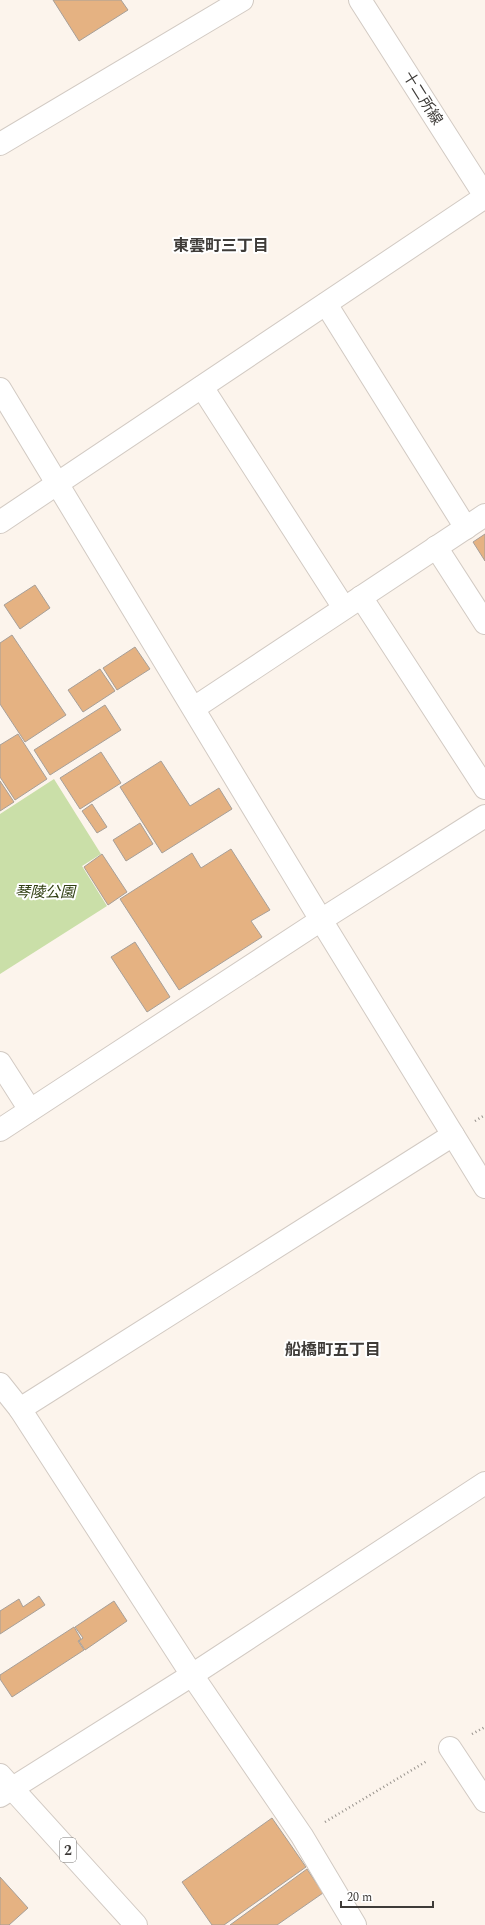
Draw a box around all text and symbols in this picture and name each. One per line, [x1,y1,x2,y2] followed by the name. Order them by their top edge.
[397,67,448,130] street label: 十二所線
[173,234,269,258] district label: 東雲町三丁目
[15,881,77,904] park label: 琴陵公園
[285,1338,381,1362] district label: 船橋町五丁目
[60,1838,76,1862] road number: 2
[341,1883,433,1909] scale bar
[347,1888,372,1907] text: 20 m

